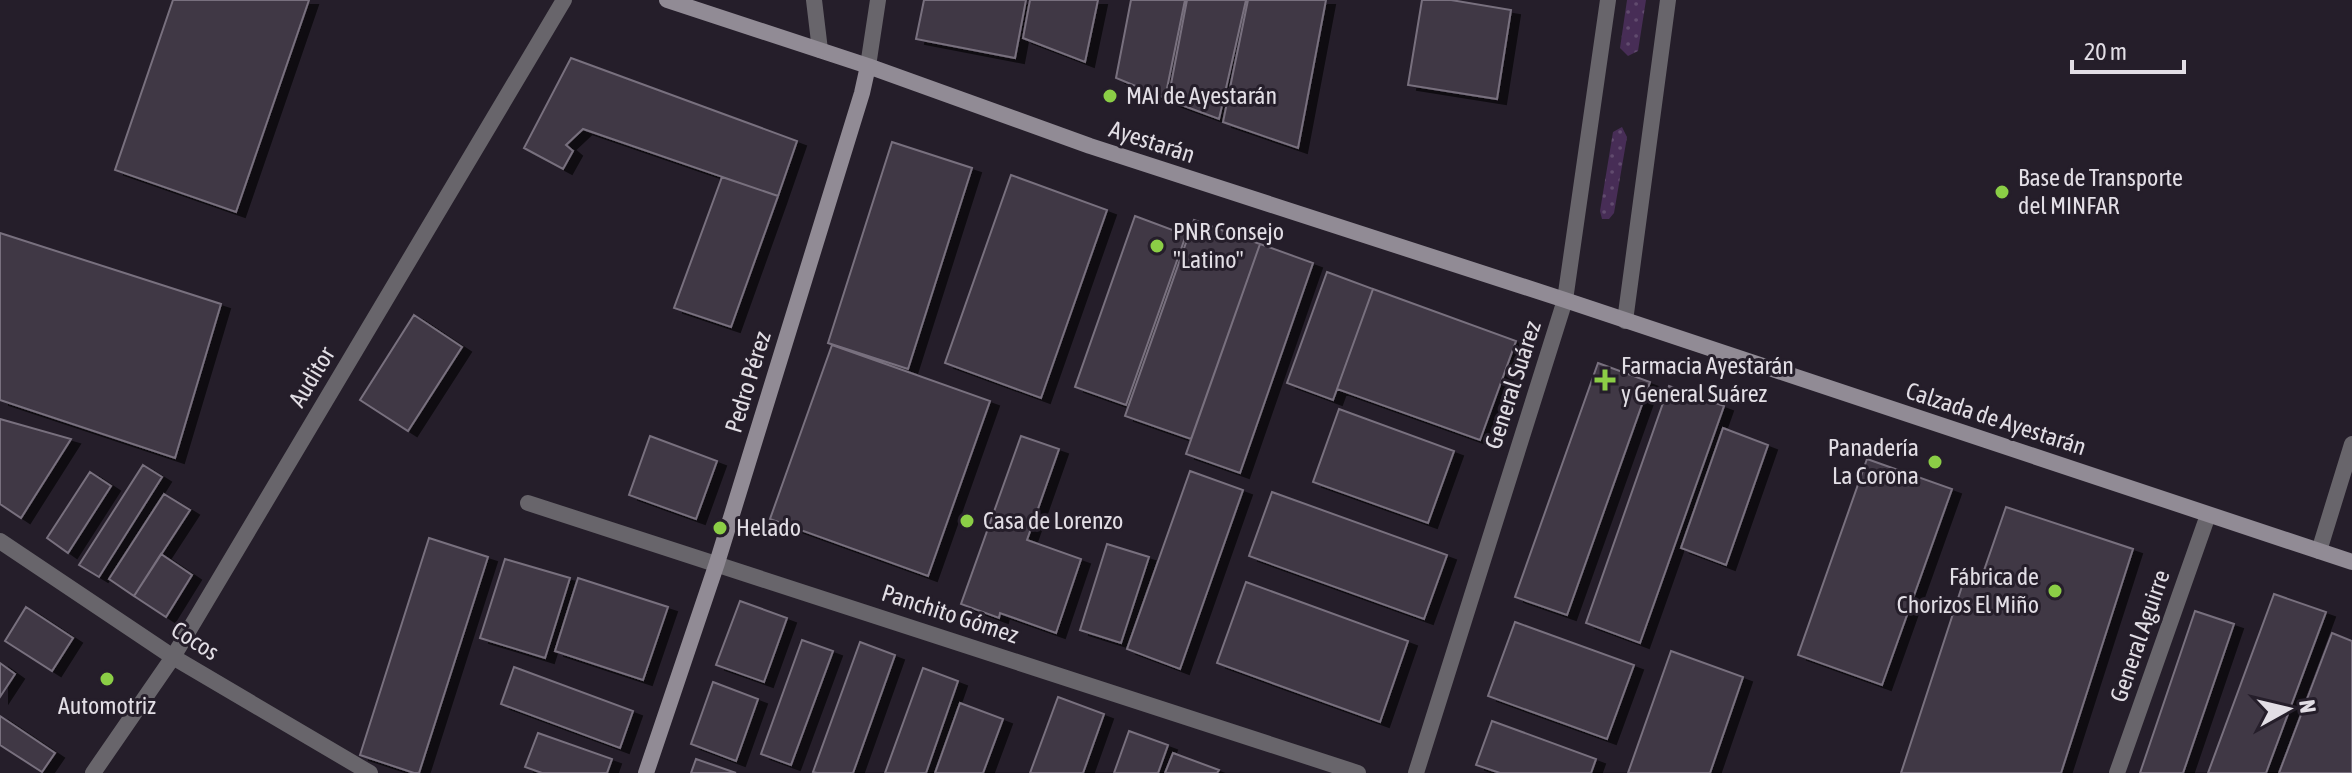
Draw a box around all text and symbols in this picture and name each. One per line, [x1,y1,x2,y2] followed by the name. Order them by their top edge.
[2072,24,2184,74] scale bar
[2084,38,2127,65] text: 20 m
[1126,82,1277,109] place label: MAI de Ayestarán
[1101,87,1119,105] marker: MAI de Ayestarán
[1106,115,1198,168] street label: Ayestarán
[2018,164,2183,219] place label: Base de Transporte del MINFAR
[1993,183,2011,201] marker: Base de Transporte del MINFAR
[1173,218,1284,273] place label: PNR Consejo "Latino"
[1148,237,1166,255] marker: PNR Consejo "Latino"
[1479,317,1546,452] street label: General Suárez
[719,328,776,436] street label: Pedro Pérez
[283,341,340,412] street label: Auditor
[1621,352,1794,407] place label: Farmacia Ayestarán y General Suárez
[1596,371,1614,389] marker: Farmacia Ayestarán y General Suárez
[1903,377,2090,460] street label: Calzada de Ayestarán
[1828,434,1919,489] place label: Panadería La Corona
[1926,453,1944,471] marker: Panadería La Corona
[983,507,1123,534] place label: Casa de Lorenzo
[958,512,976,530] marker: Casa de Lorenzo
[736,514,801,541] place label: Helado
[711,519,729,537] marker: Helado
[1897,563,2039,618] place label: Fábrica de Chorizos El Miño
[2104,566,2175,705] street label: General Aguirre
[878,579,1022,648] street label: Panchito Gómez
[2046,582,2064,600] marker: Fábrica de Chorizos El Miño
[167,616,224,665] street label: Cocos
[2248,669,2328,749] north arrow
[98,670,116,688] marker: Automotriz
[58,692,156,719] place label: Automotriz
[2294,698,2322,714] text: N

